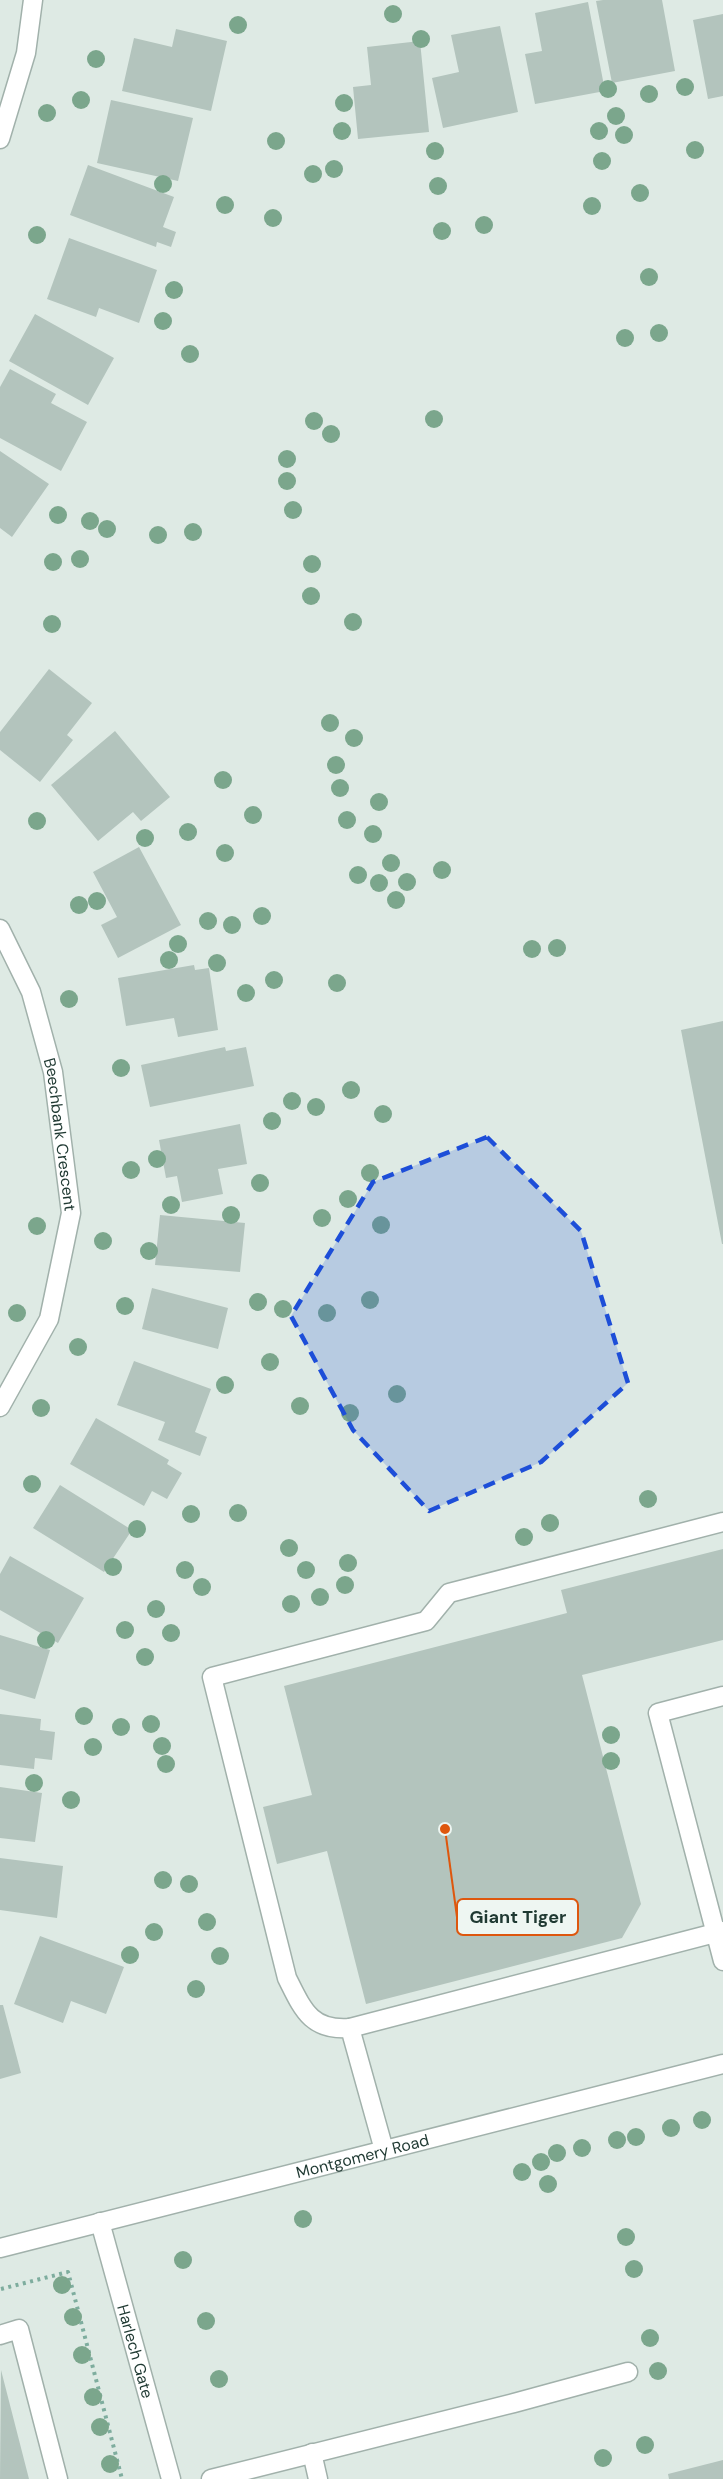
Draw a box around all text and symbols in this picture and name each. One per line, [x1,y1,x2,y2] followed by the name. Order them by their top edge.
[39,1055,81,1212] street label: Beechbank Crescent
[457,1899,578,1935] callout: Giant Tiger
[470,1905,566,1929] text: Giant Tiger
[294,2129,431,2183] street label: Montgomery Road
[113,2302,159,2401] street label: Harlech Gate

